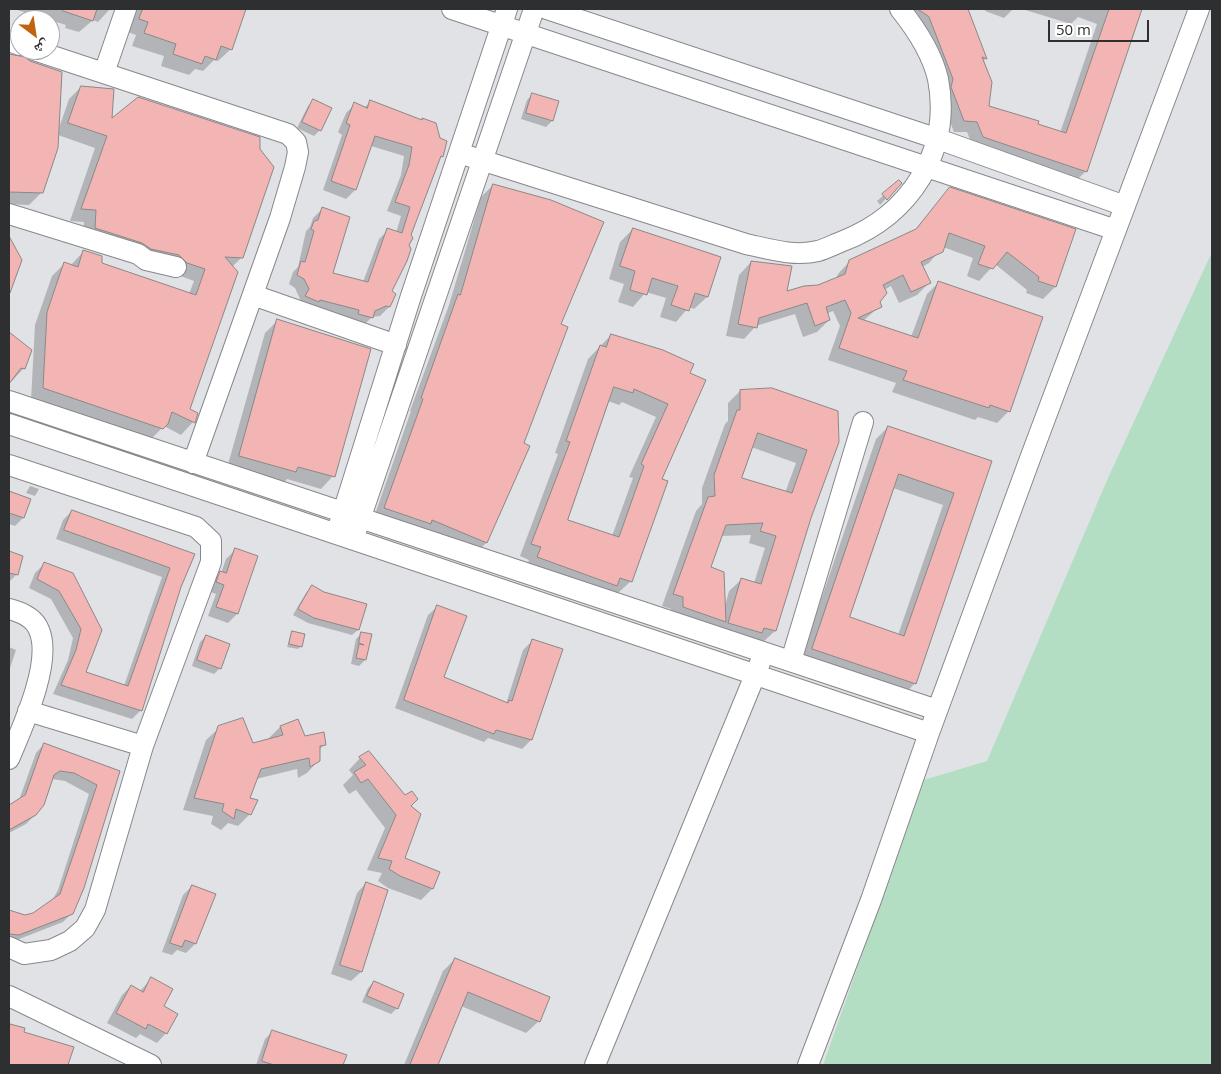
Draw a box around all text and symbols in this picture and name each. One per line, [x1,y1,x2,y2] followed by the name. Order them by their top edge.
[10,10,60,60] north arrow
[1051,10,1152,42] scale bar
[1056,19,1091,39] text: 50 m
[31,35,54,59] text: ش

